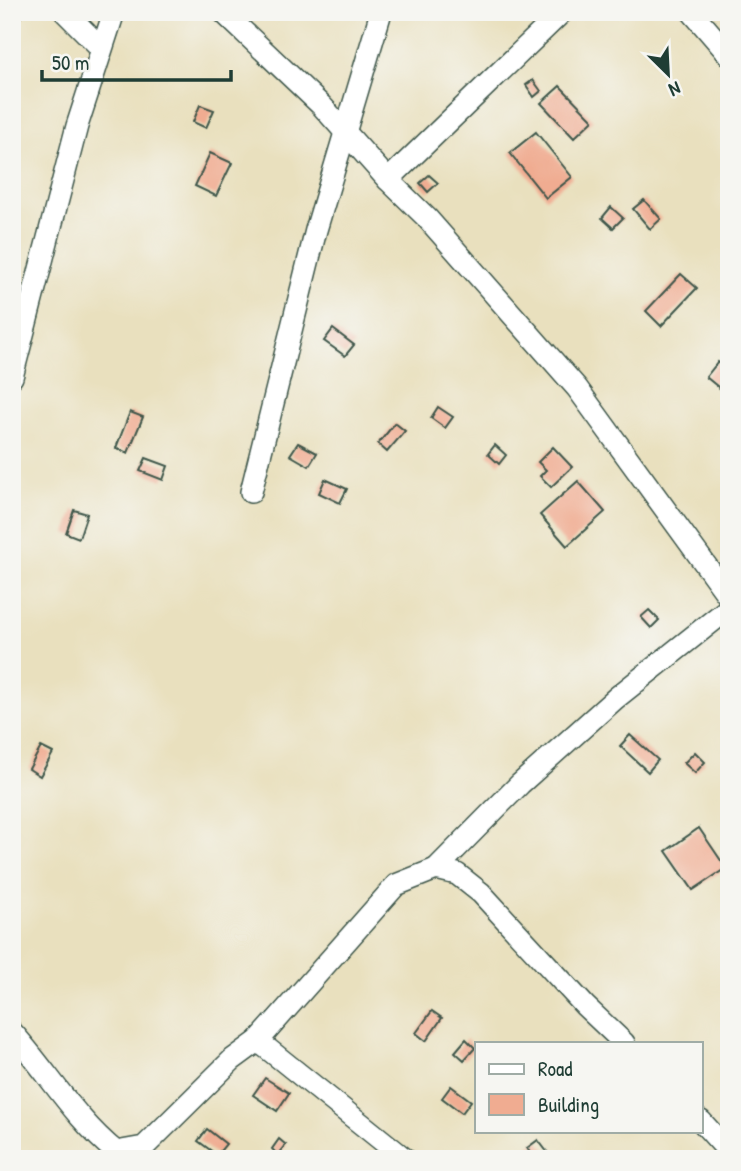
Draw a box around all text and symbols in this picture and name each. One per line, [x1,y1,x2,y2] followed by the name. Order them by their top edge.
[42,38,231,82] scale bar
[632,38,702,108] north arrow
[52,48,89,77] text: 50 m
[665,76,685,103] text: N
[475,1042,702,1132] legend
[538,1054,572,1083] text: Road
[538,1090,599,1119] text: Building

